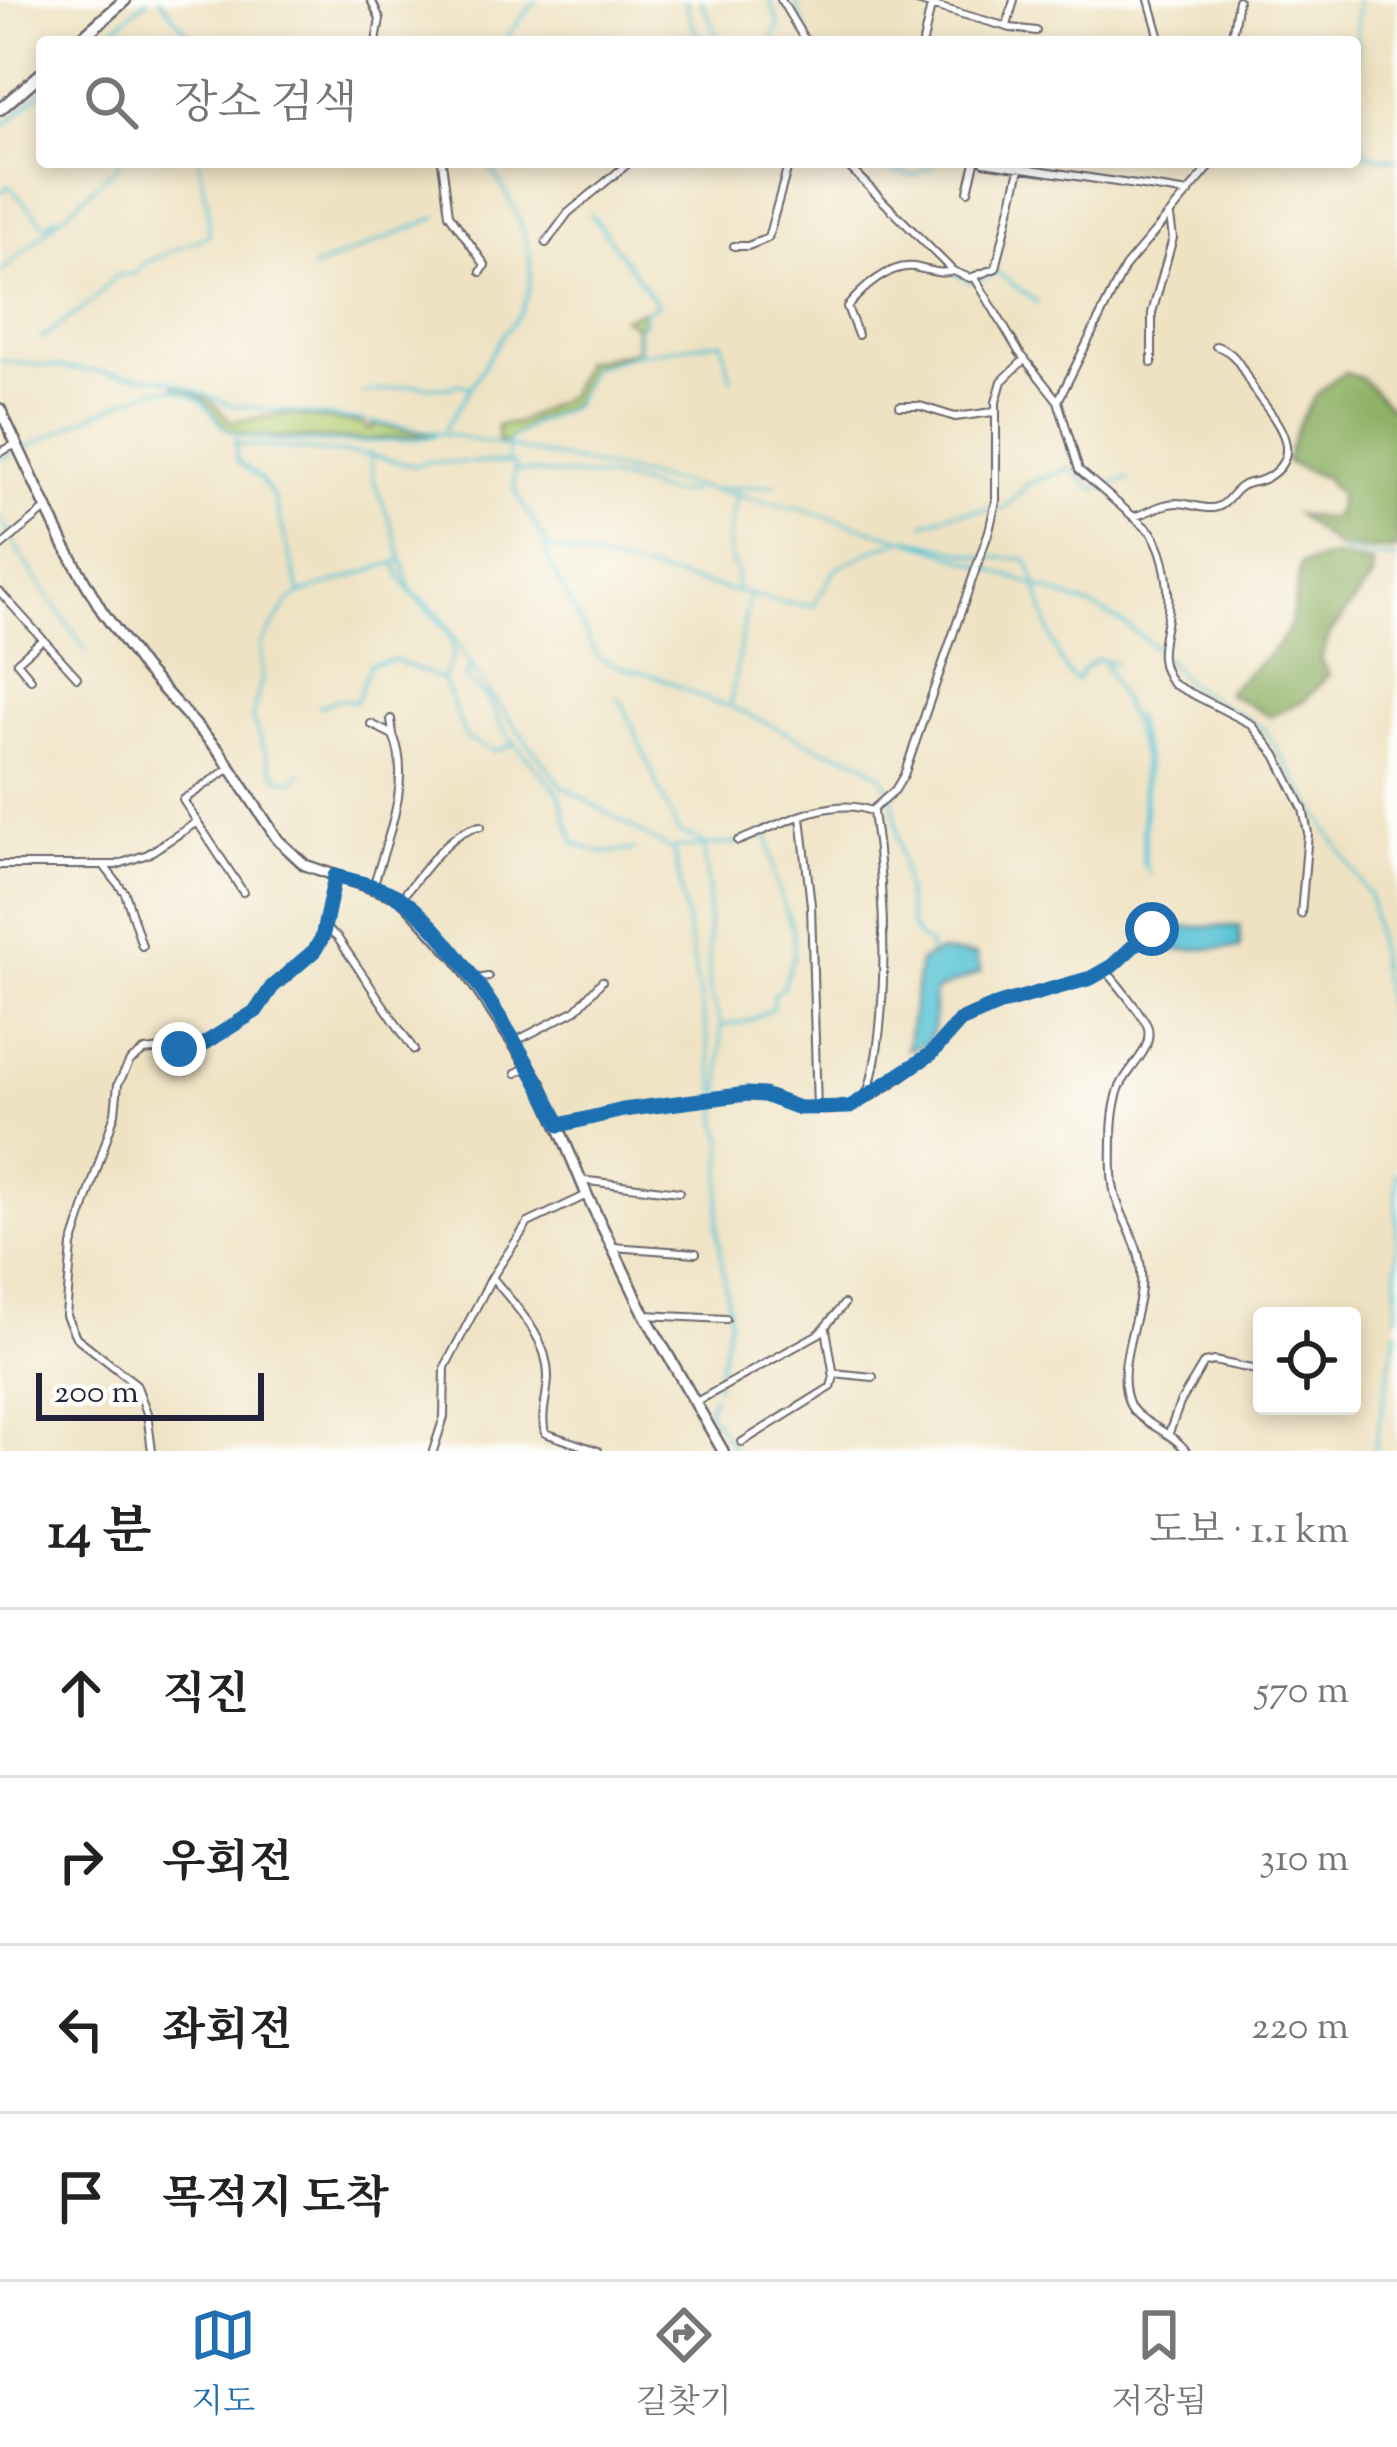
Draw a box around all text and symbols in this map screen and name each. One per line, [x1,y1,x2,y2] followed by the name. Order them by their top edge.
[36,36,1361,168] search box
[78,69,144,135] icon: search
[174,74,357,139] text: 장소 검색
[1125,902,1179,956] route start
[152,1022,206,1076] route end
[1253,1307,1361,1415] map controls
[1253,1307,1361,1415] button: locate
[36,1367,264,1420] scale bar
[54,1370,139,1418] text: 200 m
[48,1498,151,1571] text: 14 분
[1149,1505,1349,1561] text: 도보 · 1.1 km
[48,1660,114,1726] icon: ahead
[162,1665,249,1730] text: 직진
[1256,1665,1349,1721] text: 570 m
[48,1828,114,1894] icon: right
[162,1833,292,1898] text: 우회전
[1259,1833,1349,1889] text: 310 m
[48,1996,114,2062] icon: left
[162,2001,292,2066] text: 좌회전
[1251,2001,1349,2057] text: 220 m
[48,2164,114,2230] icon: arrive
[162,2169,389,2234] text: 목적지 도착
[190,2302,256,2428] tab: 지도
[636,2302,732,2428] tab: 길찾기
[1111,2302,1207,2428] tab: 저장됨

